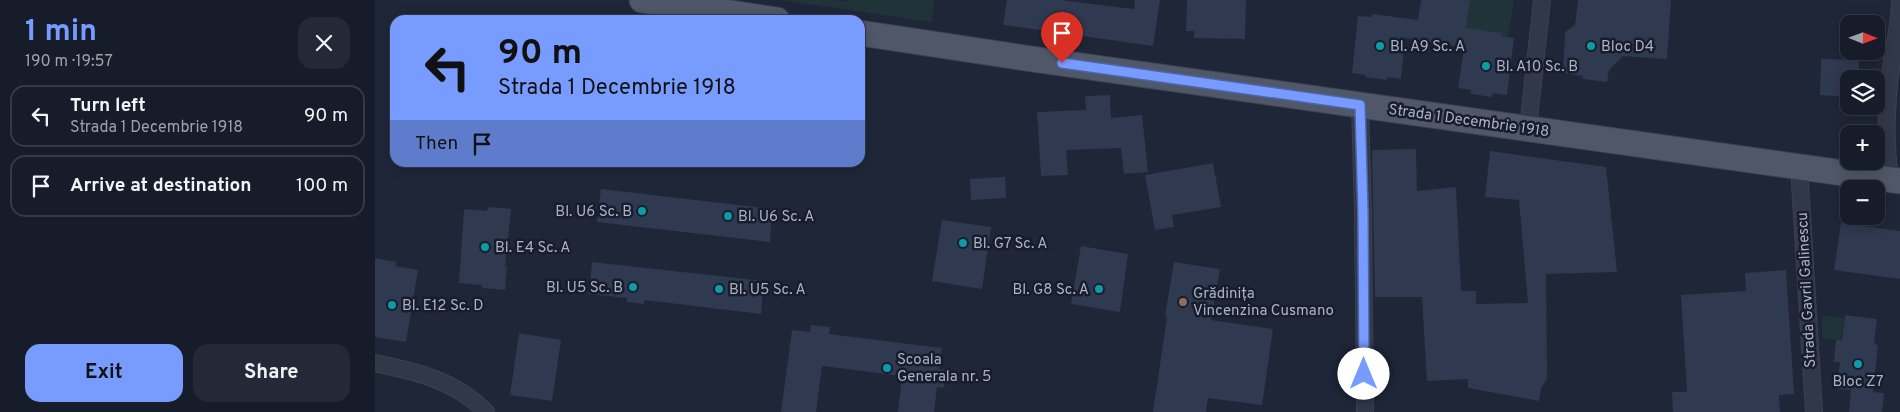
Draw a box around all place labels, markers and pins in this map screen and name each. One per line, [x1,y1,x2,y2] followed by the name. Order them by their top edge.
[1041,12,1083,63] pin
[1390,38,1465,57] place label: Bl. A9 Sc. A
[1601,38,1654,57] place label: Bloc D4
[1374,40,1386,52] marker: Bl. A9 Sc. A
[1585,40,1597,52] marker: Bloc D4
[1496,58,1578,77] place label: Bl. A10 Sc. B
[1480,60,1492,72] marker: Bl. A10 Sc. B
[555,203,632,222] place label: Bl. U6 Sc. B
[636,205,648,217] marker: Bl. U6 Sc. B
[738,208,814,227] place label: Bl. U6 Sc. A
[722,210,734,222] marker: Bl. U6 Sc. A
[973,235,1048,254] place label: Bl. G7 Sc. A
[957,237,969,249] marker: Bl. G7 Sc. A
[495,239,570,258] place label: Bl. E4 Sc. A
[479,241,491,253] marker: Bl. E4 Sc. A
[546,279,623,298] place label: Bl. U5 Sc. B
[627,281,639,293] marker: Bl. U5 Sc. B
[729,281,806,300] place label: Bl. U5 Sc. A
[1012,281,1089,300] place label: Bl. G8 Sc. A
[713,283,725,295] marker: Bl. U5 Sc. A
[1093,283,1105,295] marker: Bl. G8 Sc. A
[1193,285,1334,321] place label: Grădinița Vincenzina Cusmano
[1177,296,1189,308] marker: Grădinița Vincenzina Cusmano
[402,297,484,316] place label: Bl. E12 Sc. D
[386,299,398,311] marker: Bl. E12 Sc. D
[897,351,991,387] place label: Scoala Generala nr. 5
[1852,358,1864,370] marker: Bloc Z7
[881,362,893,374] marker: Scoala Generala nr. 5
[1833,373,1884,392] place label: Bloc Z7

